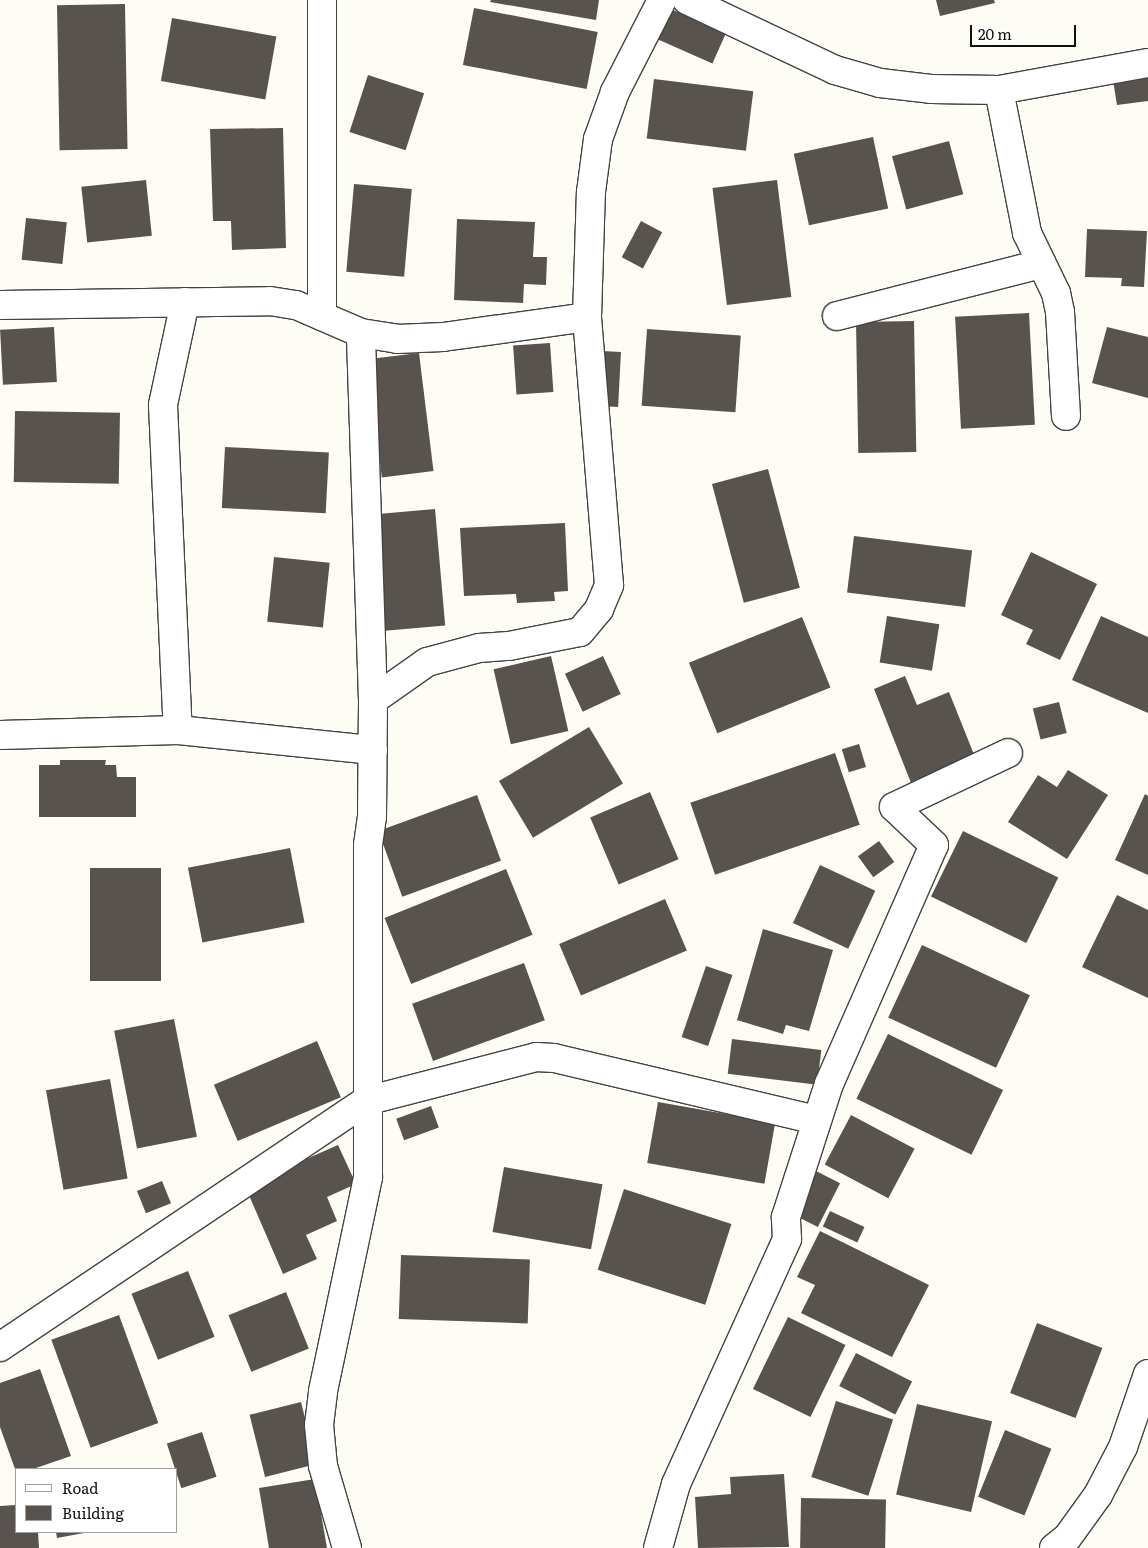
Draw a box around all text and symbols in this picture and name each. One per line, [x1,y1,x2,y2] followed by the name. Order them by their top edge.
[973,15,1079,47] scale bar
[978,22,1012,45] text: 20 m
[15,1468,178,1533] legend
[62,1476,98,1499] text: Road
[62,1501,124,1524] text: Building

